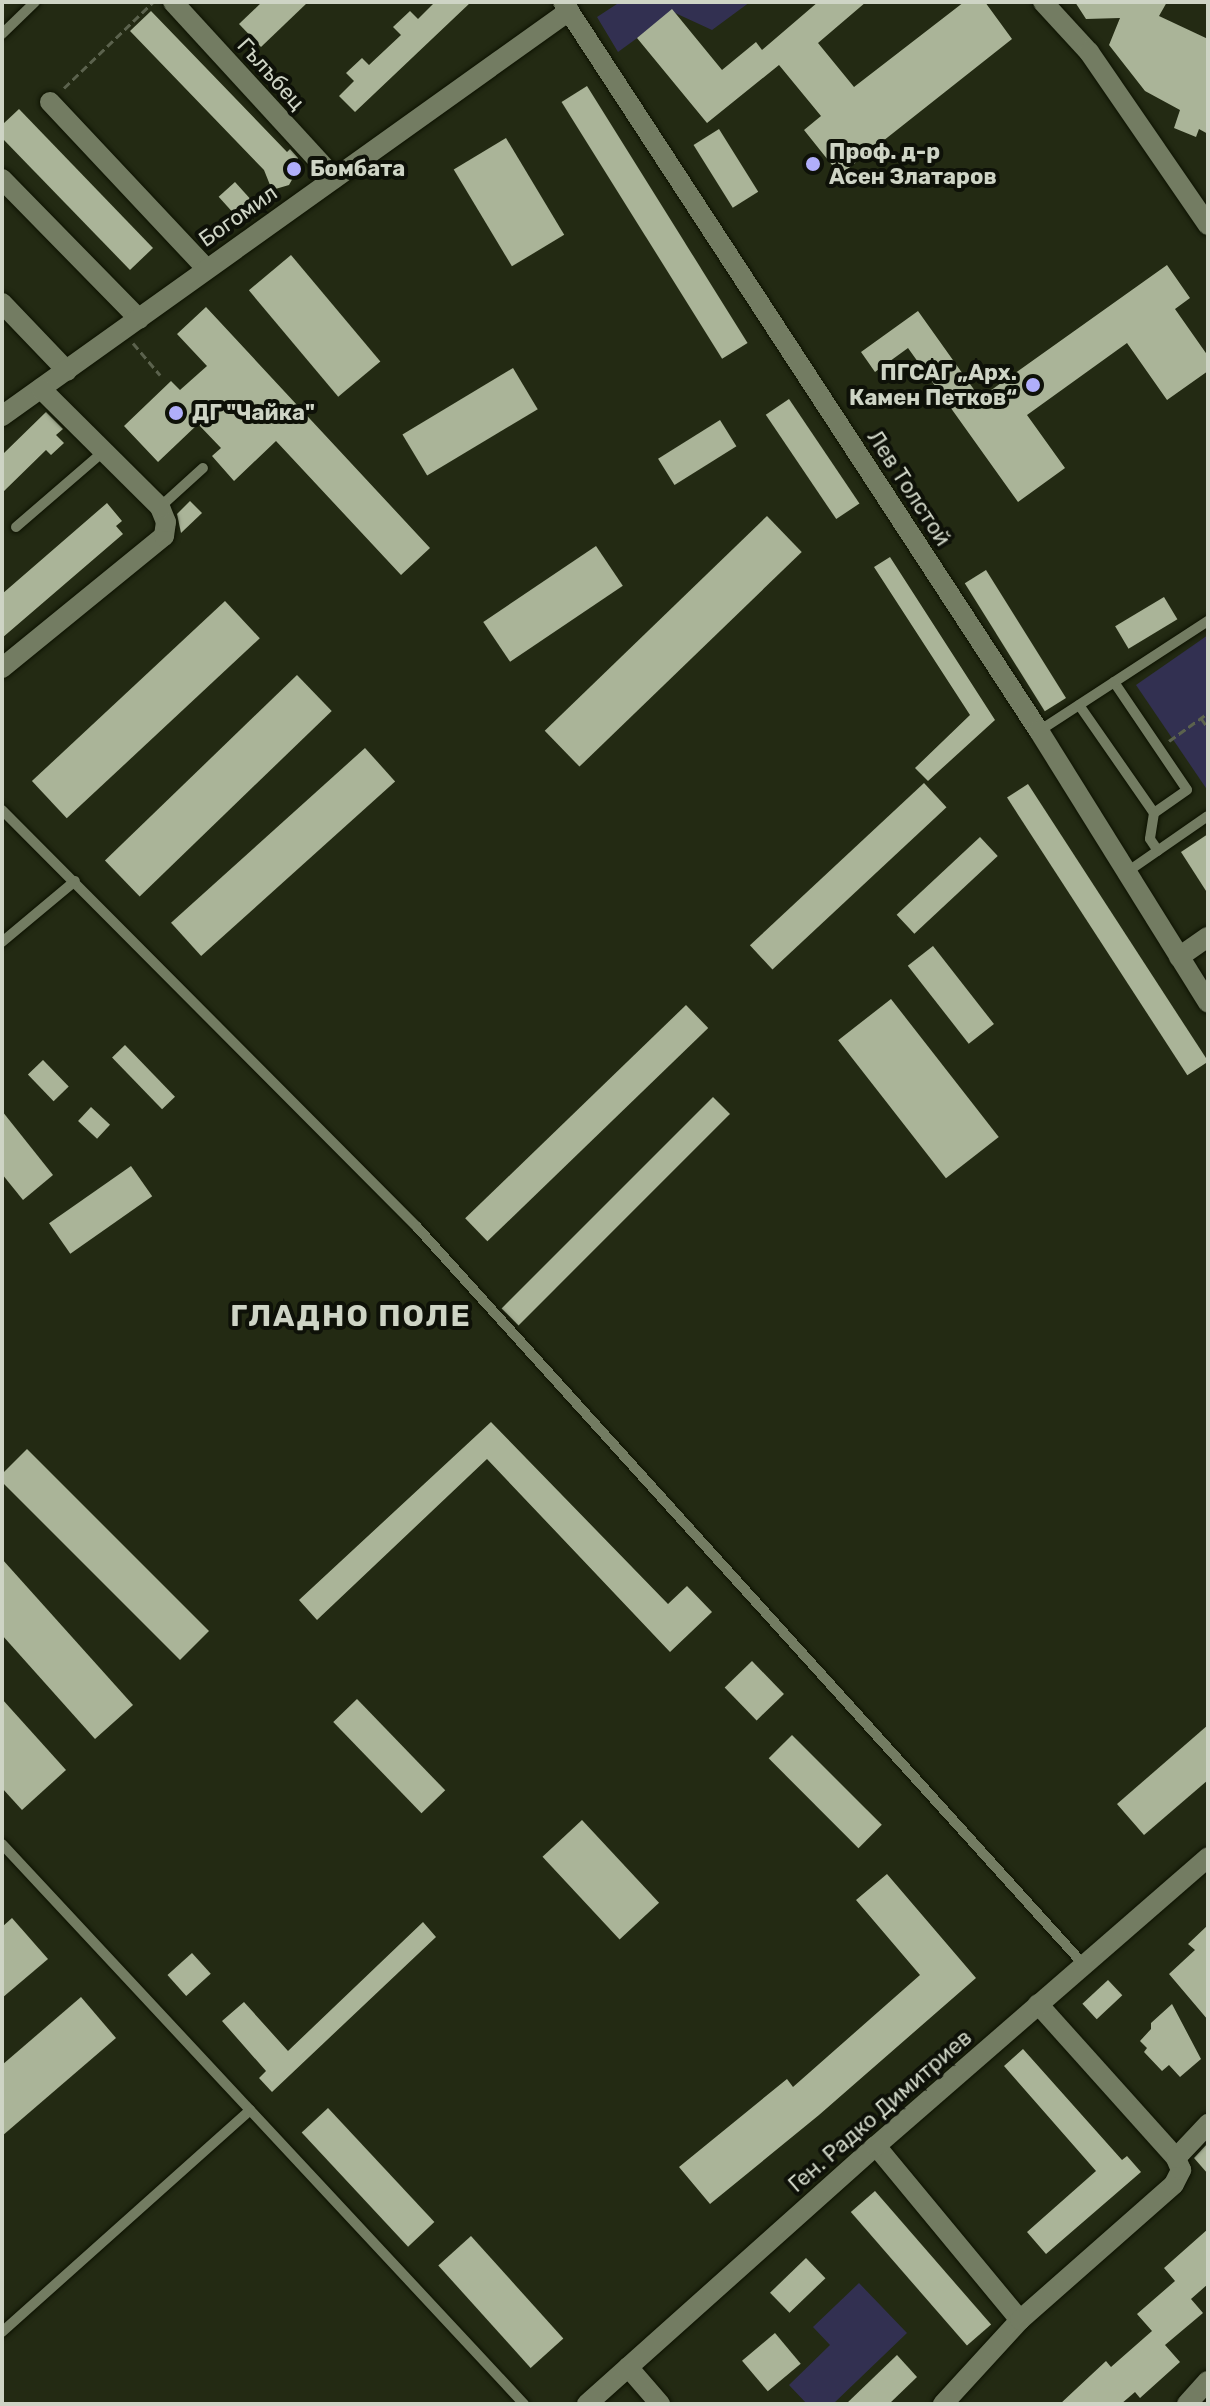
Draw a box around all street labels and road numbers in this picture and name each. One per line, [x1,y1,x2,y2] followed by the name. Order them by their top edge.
[232,32,310,116] street label: Гълъбец
[194,179,282,253] street label: Богомил
[862,425,956,551] street label: Лев Толстой
[783,2024,977,2198] street label: Ген. Радко Димитриев

